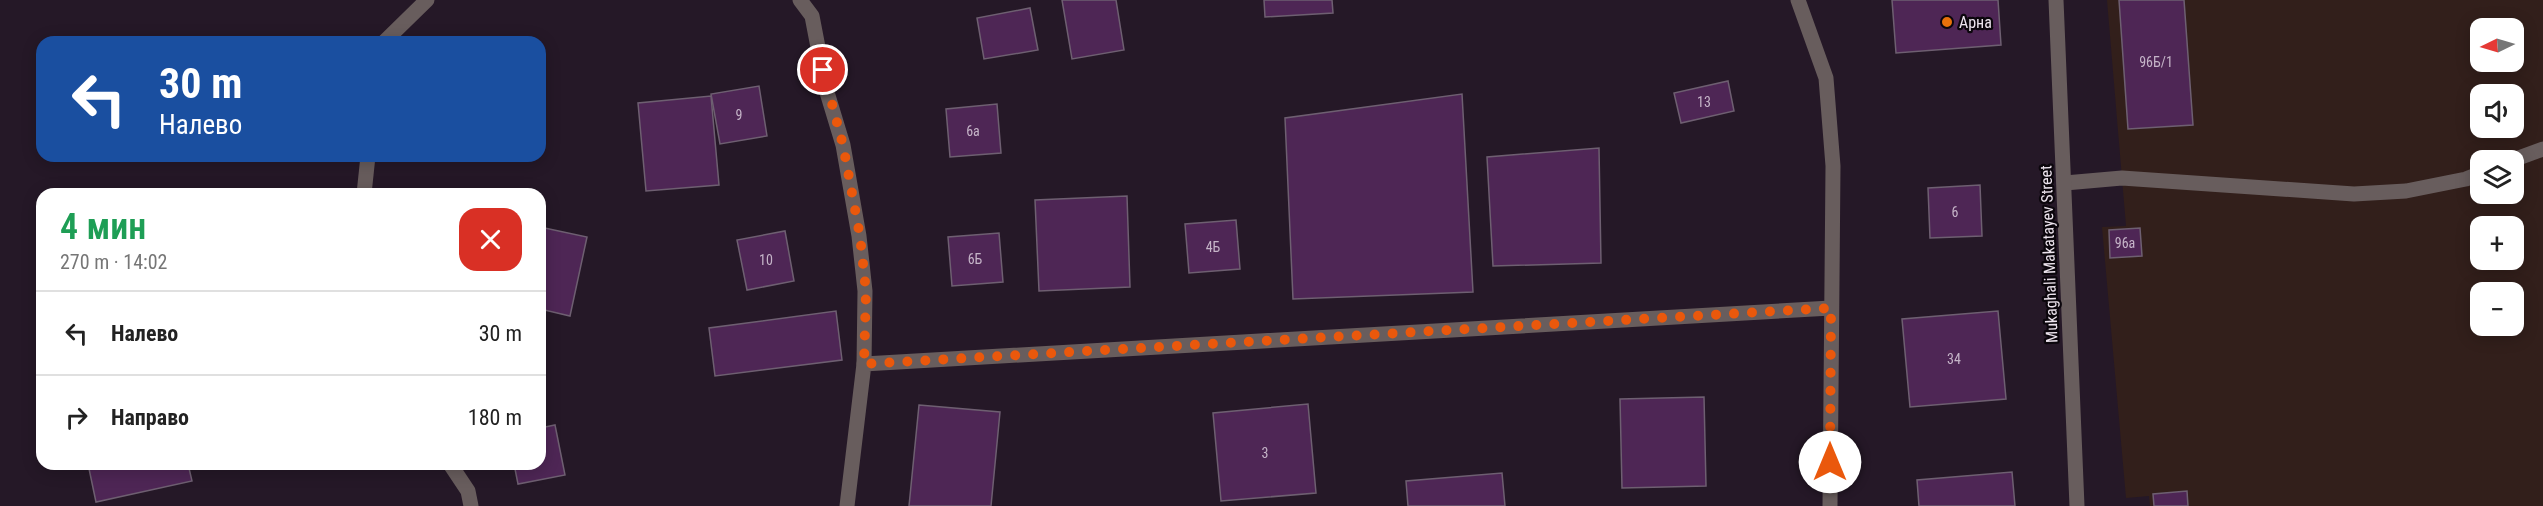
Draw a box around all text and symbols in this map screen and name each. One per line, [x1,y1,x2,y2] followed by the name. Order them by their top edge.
[1959,13,1992,32] place label: Арна
[1940,15,1954,29] marker: Арна
[2470,18,2524,72] north arrow
[2470,18,2524,336] map controls
[797,44,848,95] pin
[806,53,839,86] icon: arrive
[2139,54,2173,70] house number: 96Б/1
[159,59,242,108] text: 30 m
[60,60,138,138] icon: left
[2470,84,2524,138] button: sound
[1697,94,1711,110] house number: 13
[736,107,742,123] house number: 9
[159,109,242,141] text: Налево
[966,123,980,139] house number: 6а
[2470,150,2524,204] button: layers
[2036,165,2062,343] street label: Mukaghali Makatayev Street
[1952,204,1959,220] house number: 6
[60,206,146,248] text: 4 мин
[459,208,522,271] button: close
[2470,216,2524,270] button: +
[2115,235,2135,251] house number: 96а
[1206,239,1221,255] house number: 4Б
[60,250,167,274] text: 270 m · 14:02
[968,251,983,267] house number: 6Б
[759,252,773,268] house number: 10
[2470,282,2524,336] button: −
[60,317,93,350] icon: left
[111,321,178,346] text: Налево
[479,321,522,346] text: 30 m
[1947,351,1961,367] house number: 34
[60,401,93,434] icon: right
[111,405,189,430] text: Направо
[468,405,522,430] text: 180 m
[1798,430,1862,494] position arrow
[1262,445,1268,461] house number: 3

